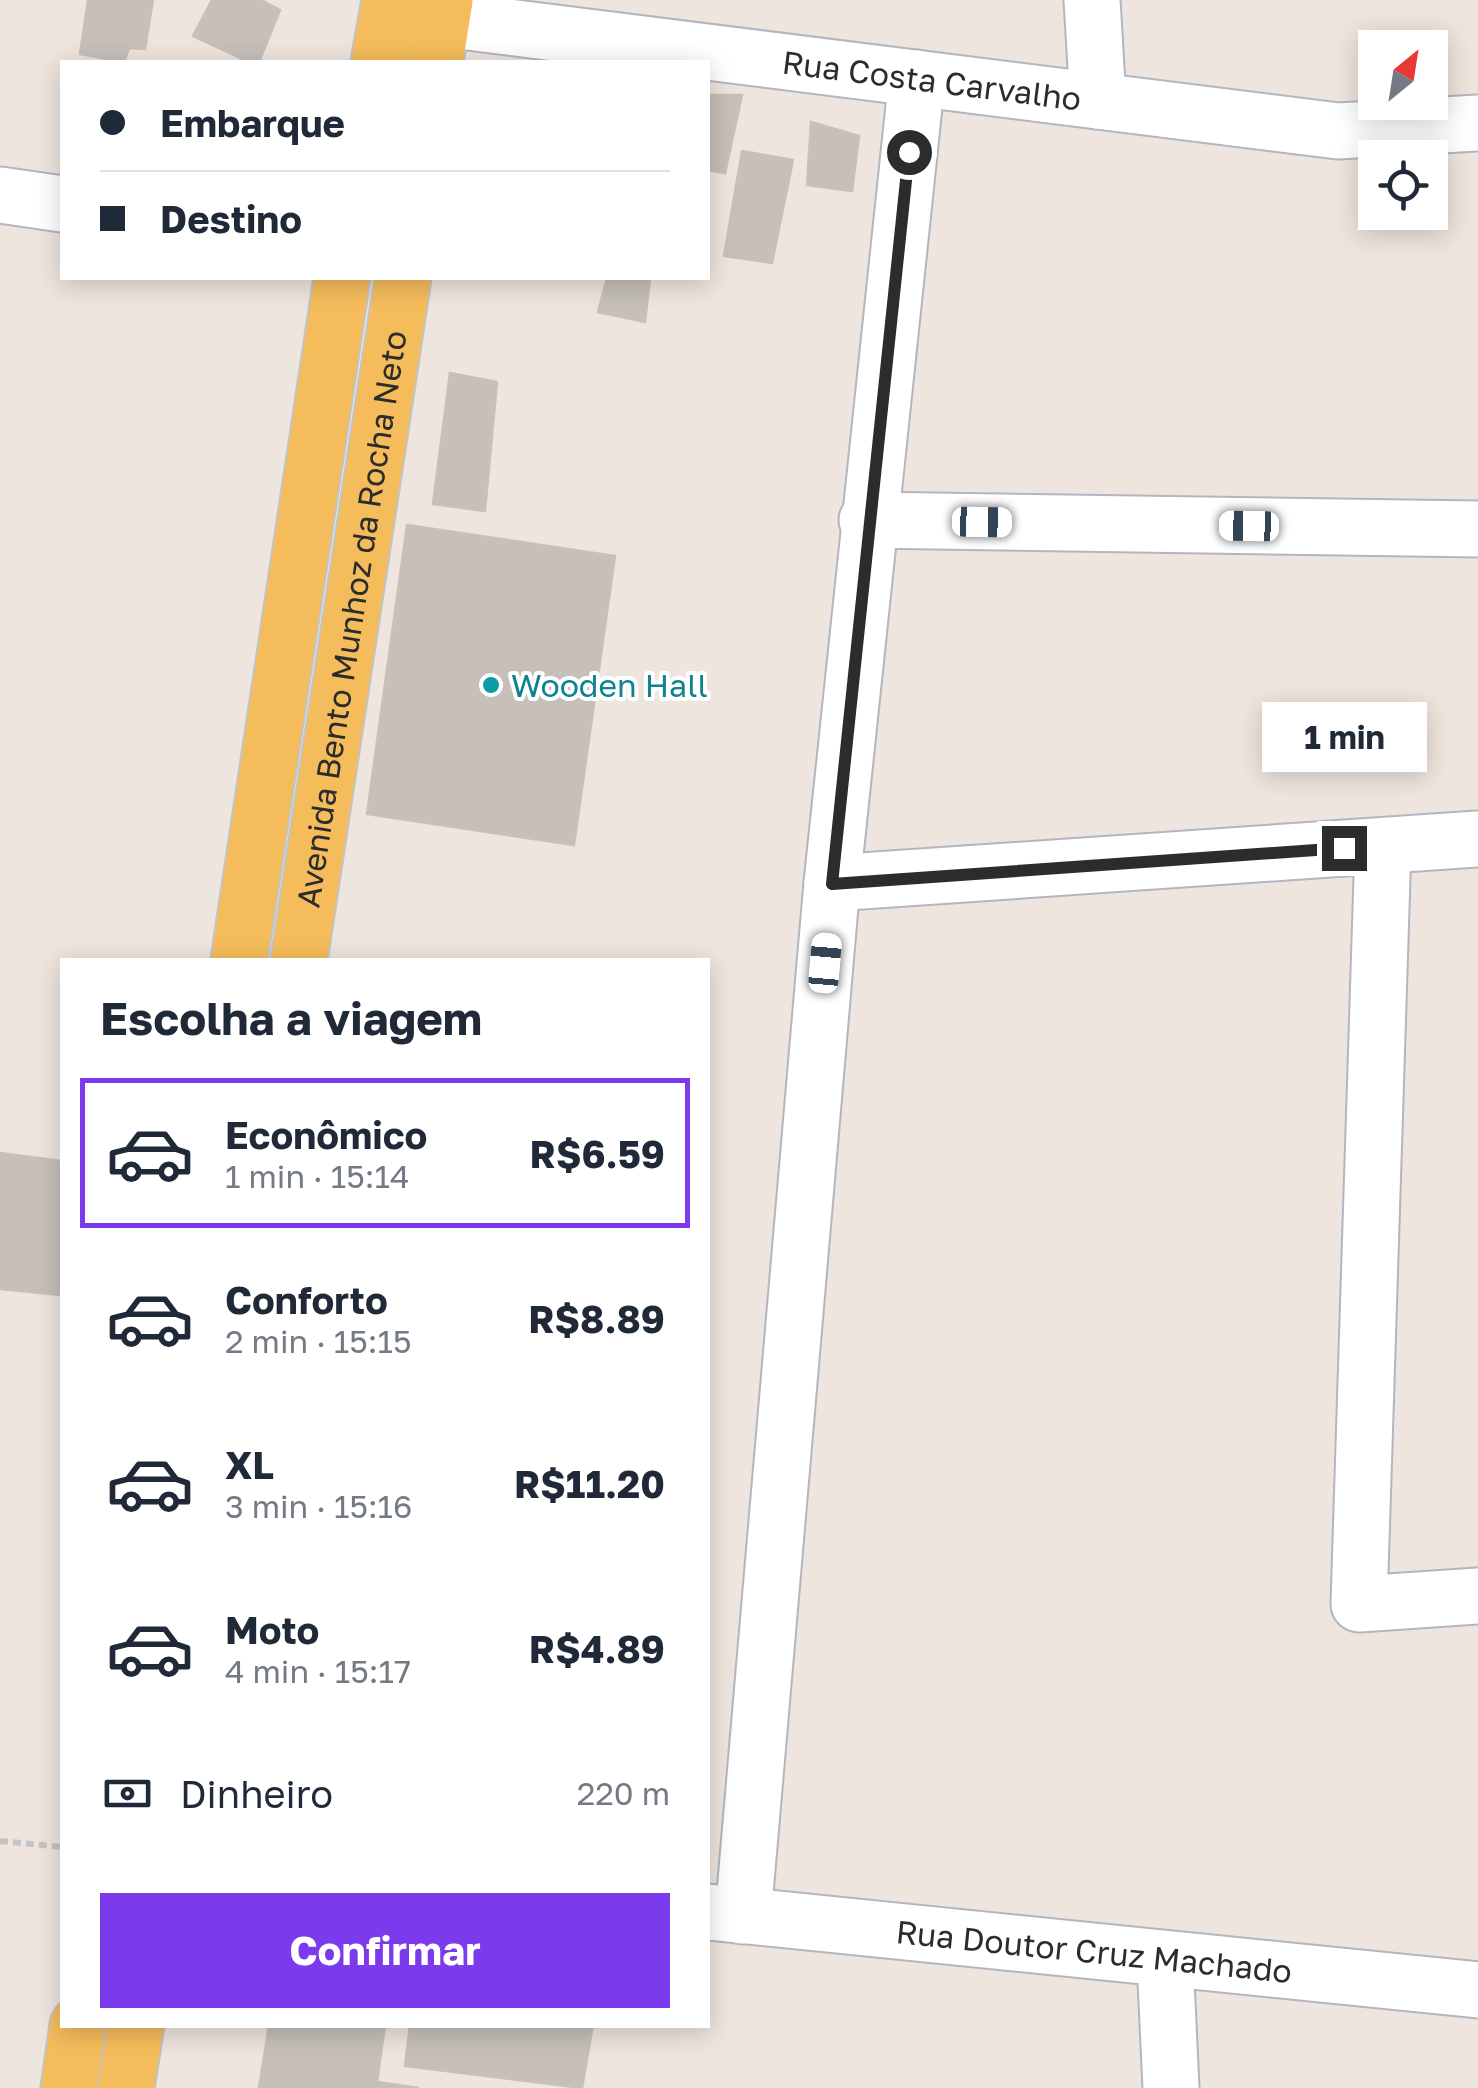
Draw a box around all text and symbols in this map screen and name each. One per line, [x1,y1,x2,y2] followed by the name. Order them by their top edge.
[1358,30,1448,120] north arrow
[1358,30,1448,230] map controls
[780,43,1083,118] street label: Rua Costa Carvalho
[160,100,345,145] text: Embarque
[887,130,932,175] route start
[1358,140,1448,230] button: locate
[160,196,302,241] text: Destino
[288,328,414,910] street label: Avenida Bento Munhoz da Rocha Neto
[952,506,1012,538] car
[1219,510,1279,542] car
[511,666,708,704] place label: Wooden Hall
[480,674,502,696] marker: Wooden Hall
[1262,703,1426,773] callout: 1 min
[1304,718,1385,756] text: 1 min
[1322,826,1367,871] route end
[807,932,843,994] car
[100,991,482,1045] text: Escolha a viagem
[105,1108,195,1198] icon: car
[225,1112,427,1157] text: Econômico
[530,1131,665,1176] text: R$6.59
[225,1157,409,1195] text: 1 min · 15:14
[105,1273,195,1363] icon: car
[225,1277,388,1322] text: Conforto
[528,1296,665,1341] text: R$8.89
[225,1322,412,1360] text: 2 min · 15:15
[105,1438,195,1528] icon: car
[225,1442,274,1487] text: XL
[514,1461,665,1506] text: R$11.20
[225,1487,412,1525] text: 3 min · 15:16
[105,1603,195,1693] icon: car
[225,1607,319,1652] text: Moto
[529,1626,665,1671] text: R$4.89
[225,1652,411,1690] text: 4 min · 15:17
[100,1766,155,1821] icon: cash
[180,1771,333,1816] text: Dinheiro
[577,1774,670,1812] text: 220 m
[100,1893,670,2008] button: Confirmar
[894,1912,1294,1990] street label: Rua Doutor Cruz Machado

